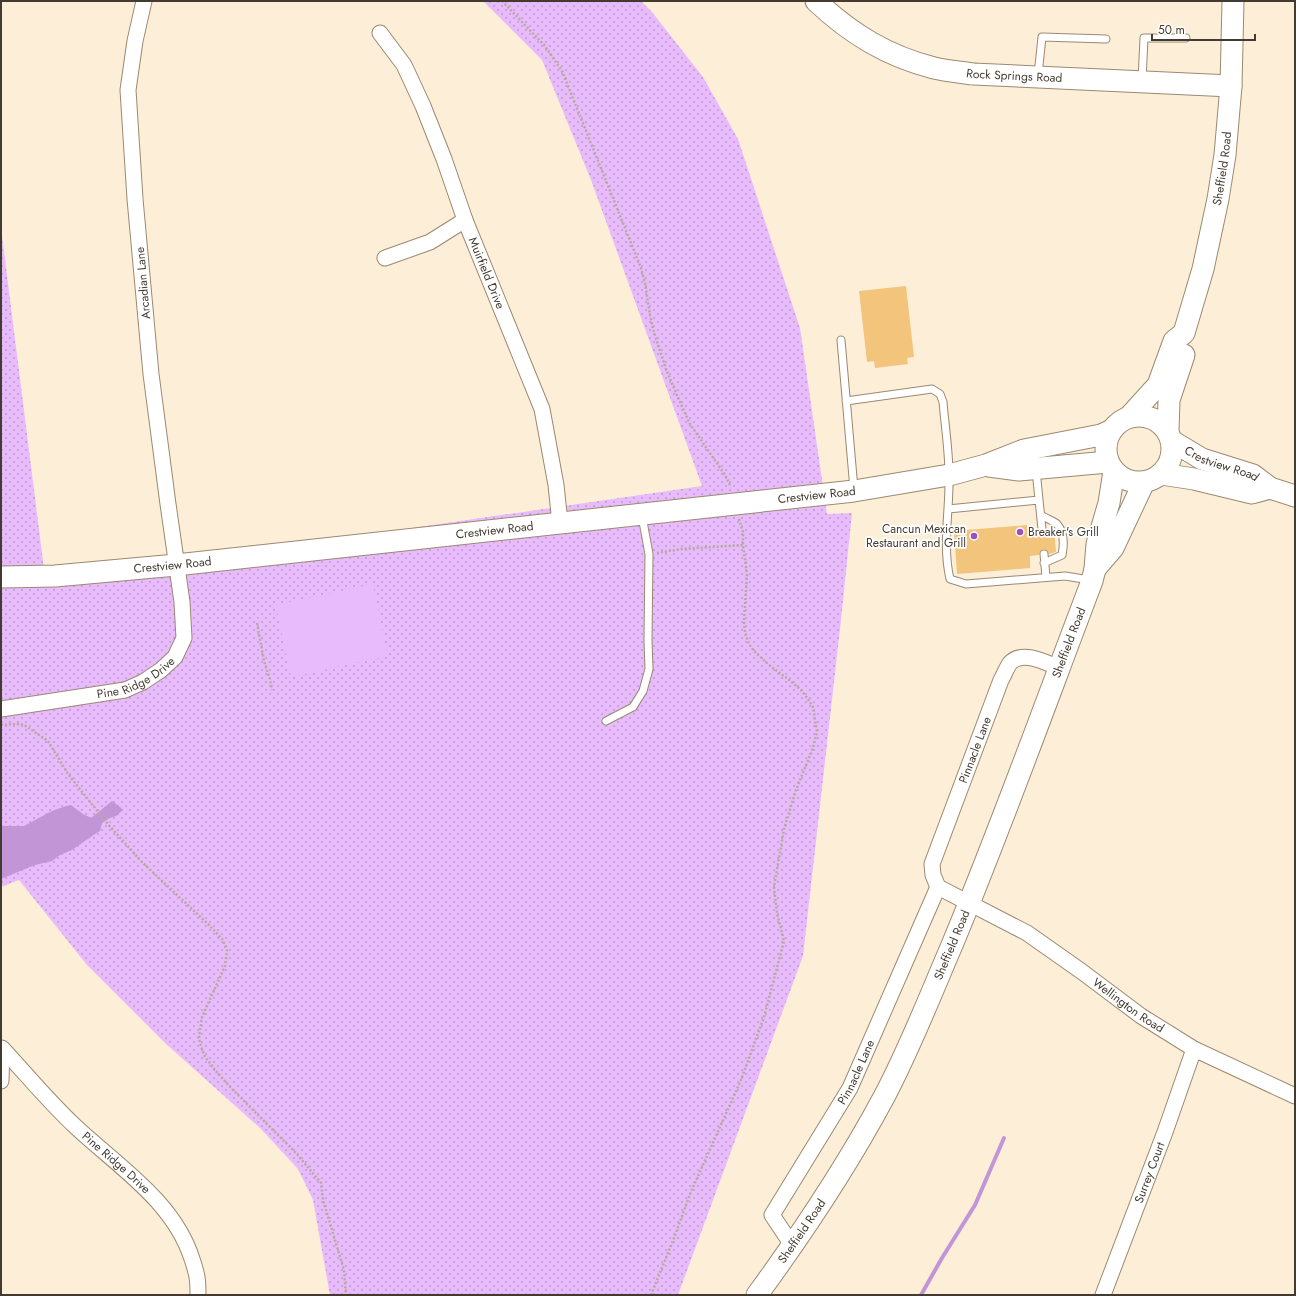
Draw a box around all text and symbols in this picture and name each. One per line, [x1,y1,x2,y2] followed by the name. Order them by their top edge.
[1152,16,1255,42] scale bar
[1158,21,1185,39] text: 50 m
[965,64,1063,87] street label: Rock Springs Road
[1208,131,1236,207] street label: Sheffield Road
[464,234,509,312] street label: Muirfield Drive
[131,246,155,320] street label: Arcadian Lane
[1181,441,1263,486] street label: Crestview Road
[777,482,857,508] street label: Crestview Road
[455,517,534,543] street label: Crestview Road
[866,520,966,552] place label: Cancun Mexican Restaurant and Grill
[1028,523,1099,541] place label: Breaker's Grill
[1015,527,1025,537] marker: Breaker's Grill
[969,531,979,541] marker: Cancun Mexican Restaurant and Grill
[133,552,212,578] street label: Crestview Road
[1047,605,1090,681] street label: Sheffield Road
[96,652,179,703] street label: Pine Ridge Drive
[954,714,996,786] street label: Pinnacle Lane
[929,907,974,983] street label: Sheffield Road
[1089,974,1168,1037] street label: Wellington Road
[833,1037,879,1108] street label: Pinnacle Lane
[78,1128,154,1198] street label: Pine Ridge Drive
[1130,1139,1169,1206] street label: Surrey Court
[773,1195,830,1267] street label: Sheffield Road

